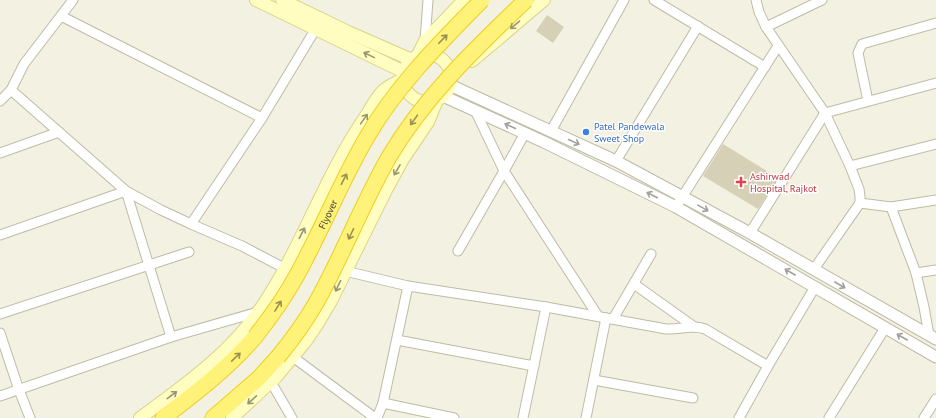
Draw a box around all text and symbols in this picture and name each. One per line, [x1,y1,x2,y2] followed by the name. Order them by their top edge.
[509,21,520,30] one-way arrow
[439,34,448,44] one-way arrow
[364,51,376,58] one-way arrow
[360,114,368,125] one-way arrow
[410,115,418,126] one-way arrow
[594,120,664,145] place label: Patel Pandewala Sweet Shop
[504,122,516,129] one-way arrow
[581,127,591,137] marker: Patel Pandewala Sweet Shop
[568,139,580,146] one-way arrow
[393,164,401,176] one-way arrow
[750,170,817,195] place label: Ashirwad Hospital, Rajkot
[341,173,348,185] one-way arrow
[735,176,747,188] marker: Ashirwad Hospital, Rajkot
[646,191,658,198] one-way arrow
[315,197,340,231] street label: Flyover
[696,204,708,212] one-way arrow
[299,227,306,239] one-way arrow
[347,227,354,239] one-way arrow
[784,268,796,276] one-way arrow
[334,279,341,291] one-way arrow
[834,281,846,289] one-way arrow
[274,301,282,312] one-way arrow
[896,333,908,341] one-way arrow
[231,352,241,362] one-way arrow
[166,391,177,399] one-way arrow
[247,395,257,405] one-way arrow

